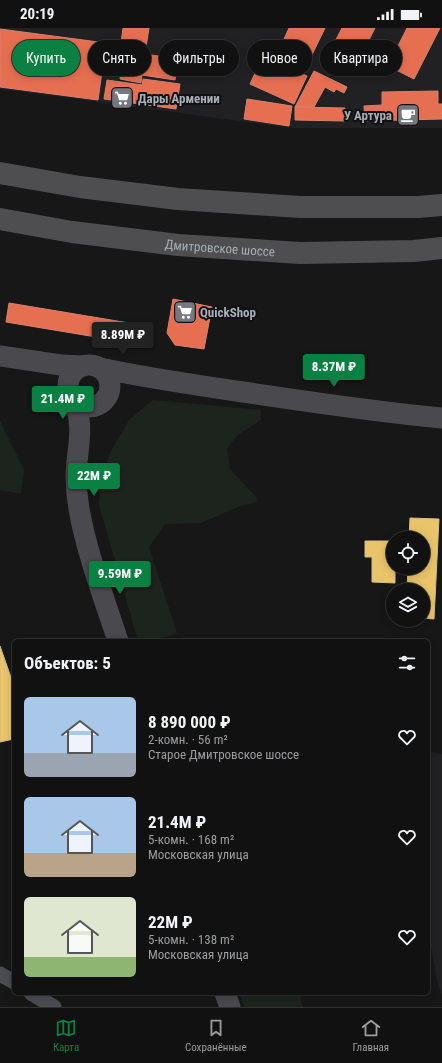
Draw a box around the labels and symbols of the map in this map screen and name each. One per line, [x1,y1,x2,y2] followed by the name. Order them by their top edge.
[109,85,135,111] supermarket icon: Дары Армении
[138,91,220,106] place label: Дары Армении
[395,102,421,128] cafe icon: У Артура
[344,108,392,123] place label: У Артура
[164,236,275,259] street label: Дмитровское шоссе
[172,299,198,325] supermarket icon: QuickShop
[200,305,256,320] place label: QuickShop
[86,322,160,356] pin: 8.89M ₽
[297,354,371,388] pin: 8.37M ₽
[26,386,100,420] pin: 21.4M ₽
[66,463,122,497] pin: 22M ₽
[83,561,157,595] pin: 9.59M ₽

